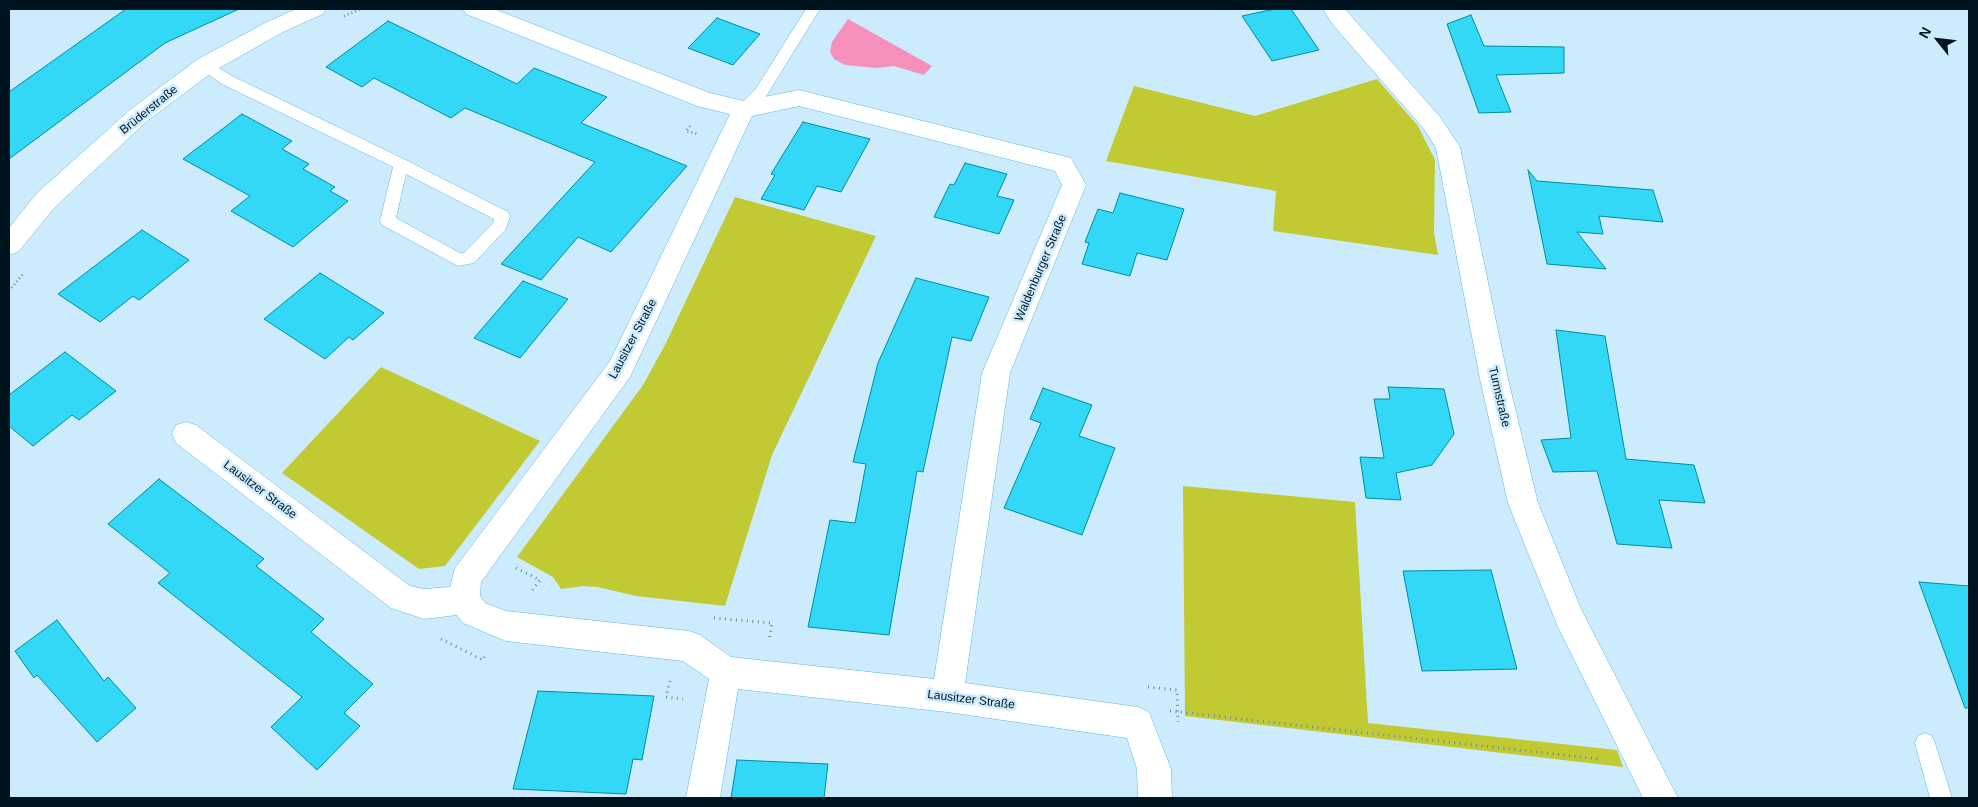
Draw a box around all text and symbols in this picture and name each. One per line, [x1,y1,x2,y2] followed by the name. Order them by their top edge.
[1913,15,1963,65] north arrow
[1915,24,1934,41] text: N
[117,82,181,138] street label: Brüderstraße
[1012,213,1070,323] street label: Waldenburger Straße
[606,297,660,381] street label: Lausitzer Straße
[1485,365,1513,429] street label: Turmstraße
[221,458,299,522] street label: Lausitzer Straße
[926,687,1016,713] street label: Lausitzer Straße

